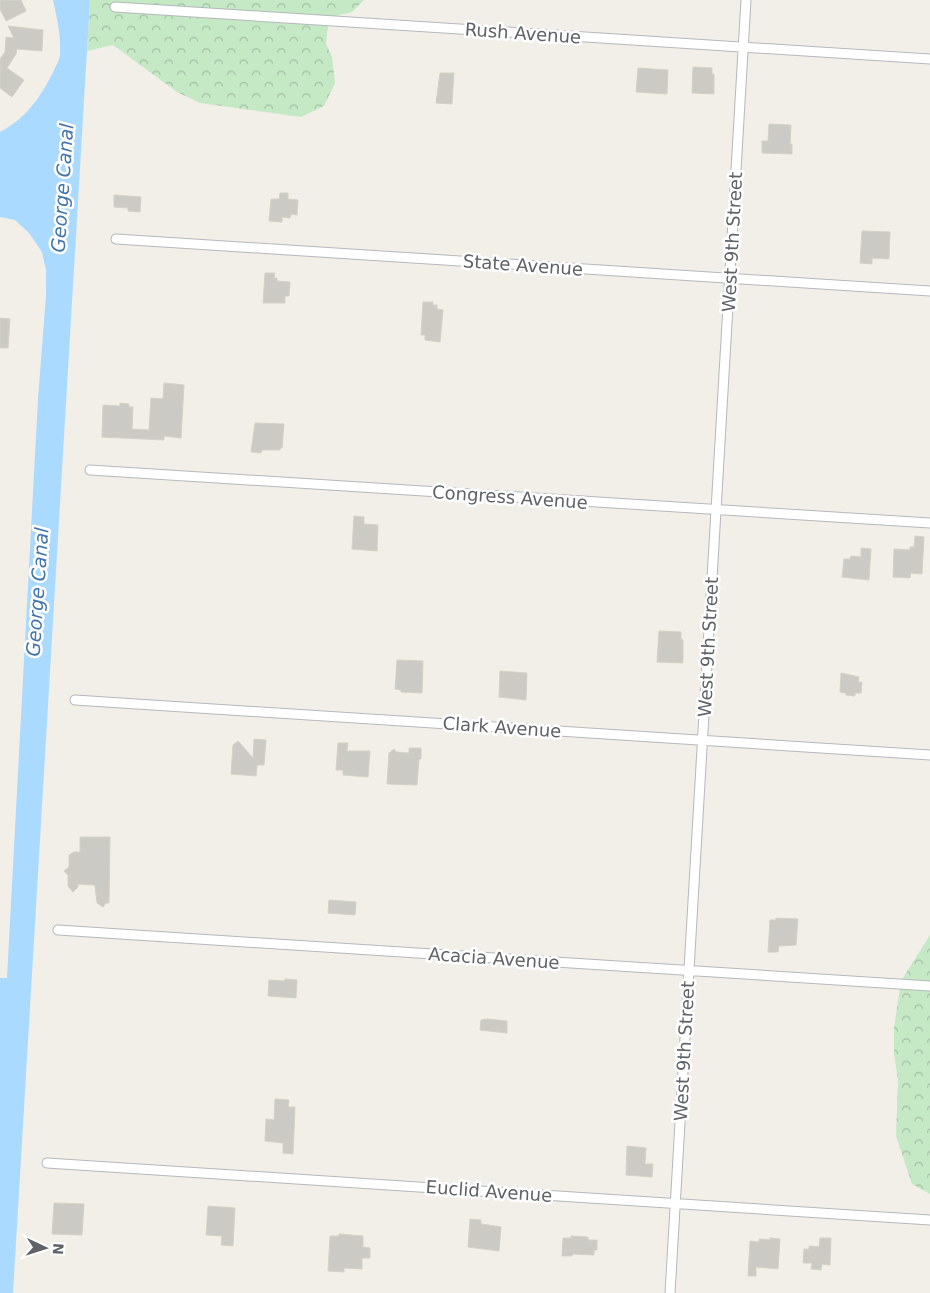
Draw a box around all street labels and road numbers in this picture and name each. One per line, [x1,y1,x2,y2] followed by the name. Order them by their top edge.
[464,18,582,48] street label: Rush Avenue
[718,171,746,313] street label: West 9th Street
[462,250,584,280] street label: State Avenue
[432,481,588,513] street label: Congress Avenue
[694,576,722,718] street label: West 9th Street
[442,712,562,742] street label: Clark Avenue
[428,943,560,973] street label: Acacia Avenue
[670,980,698,1122] street label: West 9th Street
[425,1176,553,1206] street label: Euclid Avenue

